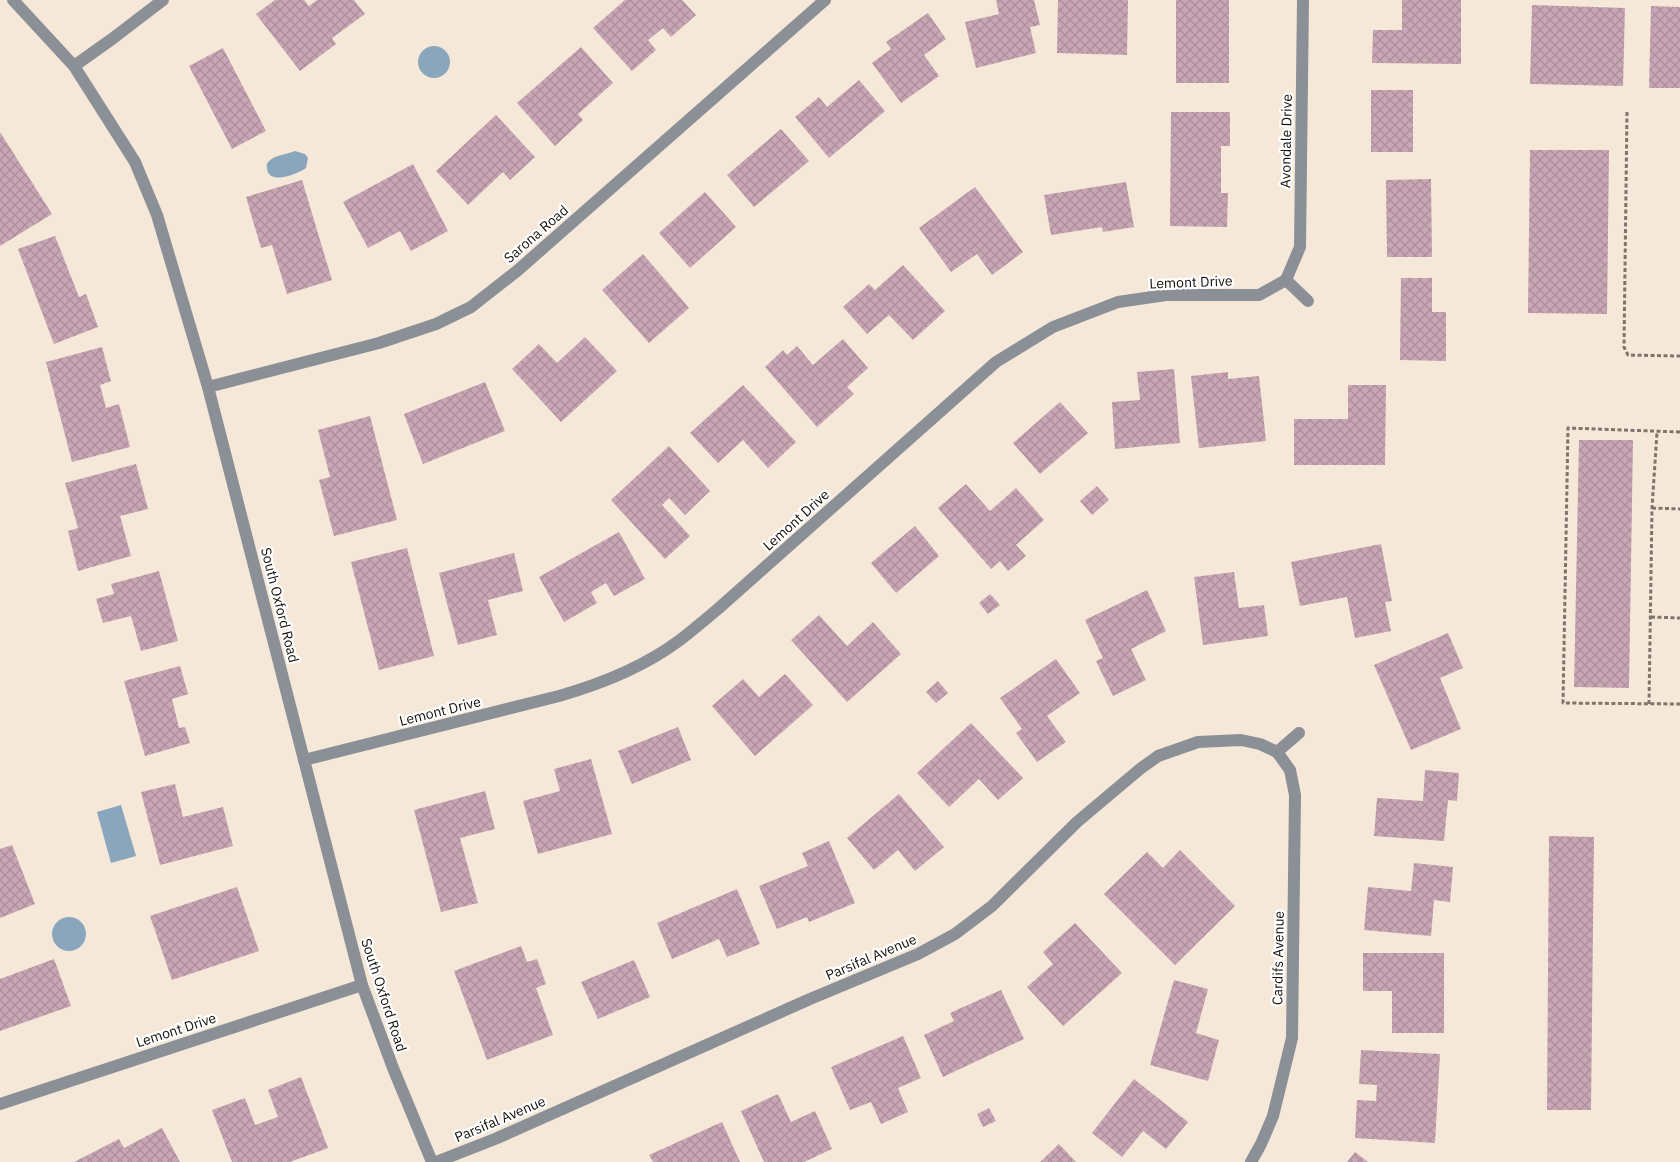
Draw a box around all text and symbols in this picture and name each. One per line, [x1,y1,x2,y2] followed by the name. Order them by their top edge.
[1276,93,1296,188] street label: Avondale Drive
[500,201,572,267] street label: Sarona Road
[1149,272,1233,292] street label: Lemont Drive
[759,485,833,555] street label: Lemont Drive
[257,546,303,664] street label: South Oxford Road
[397,692,483,730] street label: Lemont Drive
[1268,910,1288,1005] street label: Cardifs Avenue
[823,930,920,984] street label: Parsifal Avenue
[357,936,411,1054] street label: South Oxford Road
[134,1008,219,1051] street label: Lemont Drive
[452,1092,549,1146] street label: Parsifal Avenue

